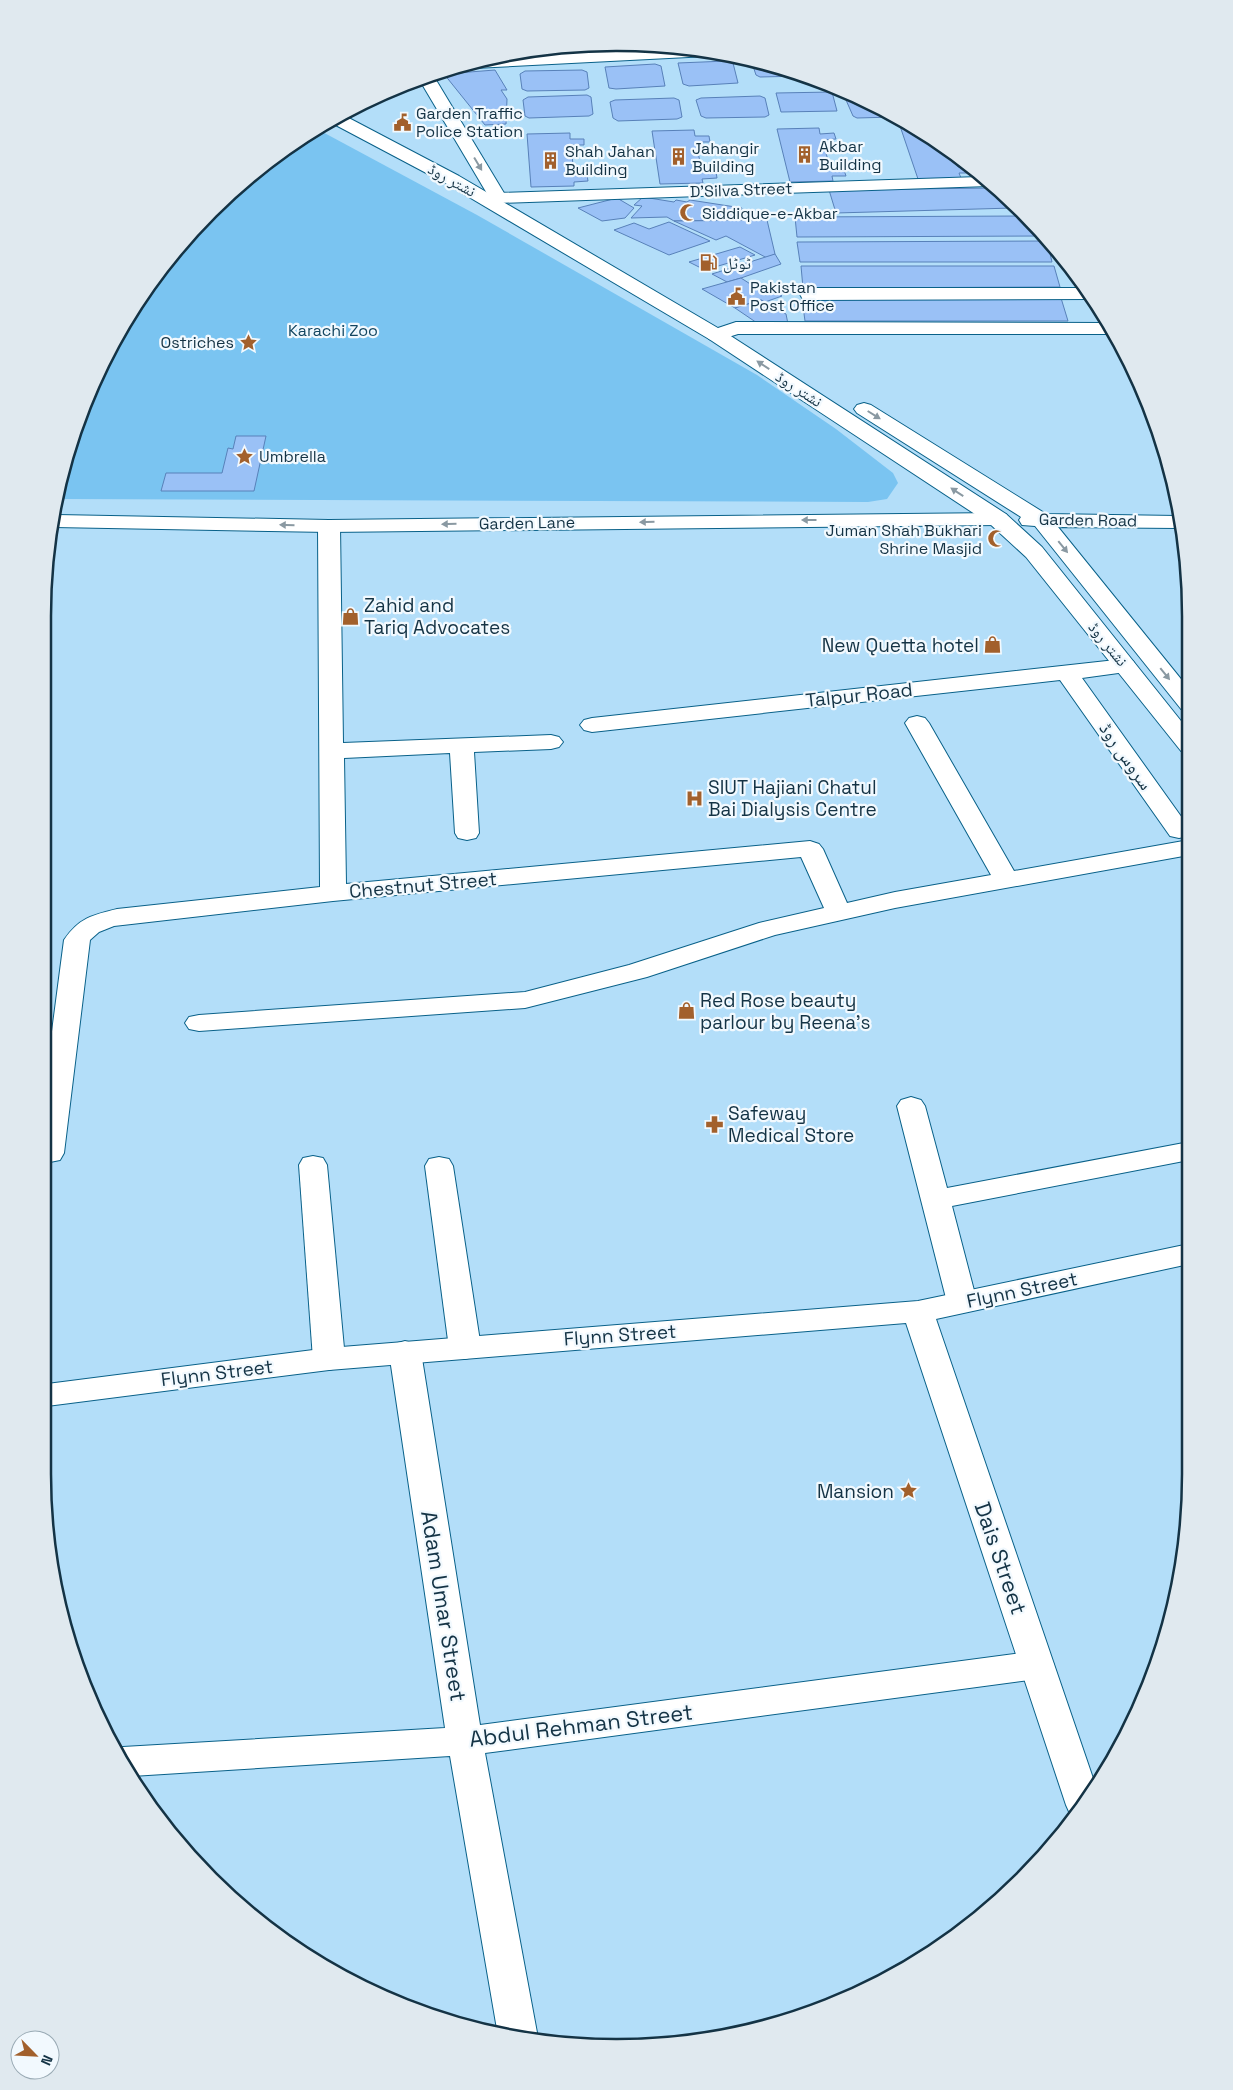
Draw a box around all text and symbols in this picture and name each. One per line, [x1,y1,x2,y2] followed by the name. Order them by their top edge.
[416,103,523,142] place label: Garden Traffic Police Station
[392,112,412,132] public building icon: Garden Traffic Police Station
[819,136,882,175] place label: Akbar Building
[692,138,759,177] place label: Jahangir Building
[565,141,655,180] place label: Shah Jahan Building
[795,145,815,165] building icon: Akbar Building
[668,147,688,167] building icon: Jahangir Building
[541,150,561,170] building icon: Shah Jahan Building
[424,158,480,202] street label: نشتر روڈ
[473,158,482,171] one-way arrow
[689,178,793,202] street label: D'Silva Street
[678,203,698,223] mosque icon: Siddique-e-Akbar
[702,203,838,224] place label: Siddique-e-Akbar
[699,253,719,273] fuel station icon: ٹوٹل
[723,253,751,274] place label: ٹوٹل
[750,277,834,316] place label: Pakistan Post Office
[726,286,746,306] public building icon: Pakistan Post Office
[288,320,378,341] park label: Karachi Zoo
[160,332,234,353] place label: Ostriches
[238,332,258,352] place icon: Ostriches
[756,360,769,370] one-way arrow
[772,366,826,412] street label: نشتر روڈ
[868,411,881,420] one-way arrow
[235,446,255,466] place icon: Umbrella
[259,446,326,467] place label: Umbrella
[951,487,964,497] one-way arrow
[1039,509,1137,531] street label: Garden Road
[479,512,575,534] street label: Garden Lane
[801,516,817,524] one-way arrow
[639,518,655,526] one-way arrow
[826,520,982,559] place label: Juman Shah Bukhari Shrine Masjid
[279,521,295,529] one-way arrow
[441,521,457,529] one-way arrow
[986,529,1006,549] mosque icon: Juman Shah Bukhari Shrine Masjid
[1058,541,1069,554] one-way arrow
[364,593,510,640] place label: Zahid and Tariq Advocates
[340,606,360,626] shop icon: Zahid and Tariq Advocates
[1084,617,1132,671] street label: نشتر روڈ
[822,633,979,658] place label: New Quetta hotel
[983,635,1003,655] shop icon: New Quetta hotel
[1160,667,1171,680] one-way arrow
[804,677,914,713] street label: Talpur Road
[1094,717,1158,795] street label: سروس روڈ
[708,775,877,822] place label: SIUT Hajiani Chatul Bai Dialysis Centre
[684,788,704,808] hospital icon: SIUT Hajiani Chatul Bai Dialysis Centre
[348,866,498,904] street label: Chestnut Street
[700,988,870,1035] place label: Red Rose beauty parlour by Reena's
[676,1001,696,1021] shop icon: Red Rose beauty parlour by Reena's
[728,1101,854,1148] place label: Safeway Medical Store
[704,1114,724,1134] pharmacy icon: Safeway Medical Store
[964,1266,1080,1314] street label: Flynn Street
[563,1319,677,1351] street label: Flynn Street
[160,1354,274,1392] street label: Flynn Street
[817,1479,894,1504] place label: Mansion
[898,1481,918,1501] place icon: Mansion
[969,1498,1033,1618] street label: Dais Street
[415,1509,473,1703] street label: Adam Umar Street
[468,1697,694,1753] street label: Abdul Rehman Street
[10,2030,60,2080] north arrow
[37,2052,57,2068] text: N

